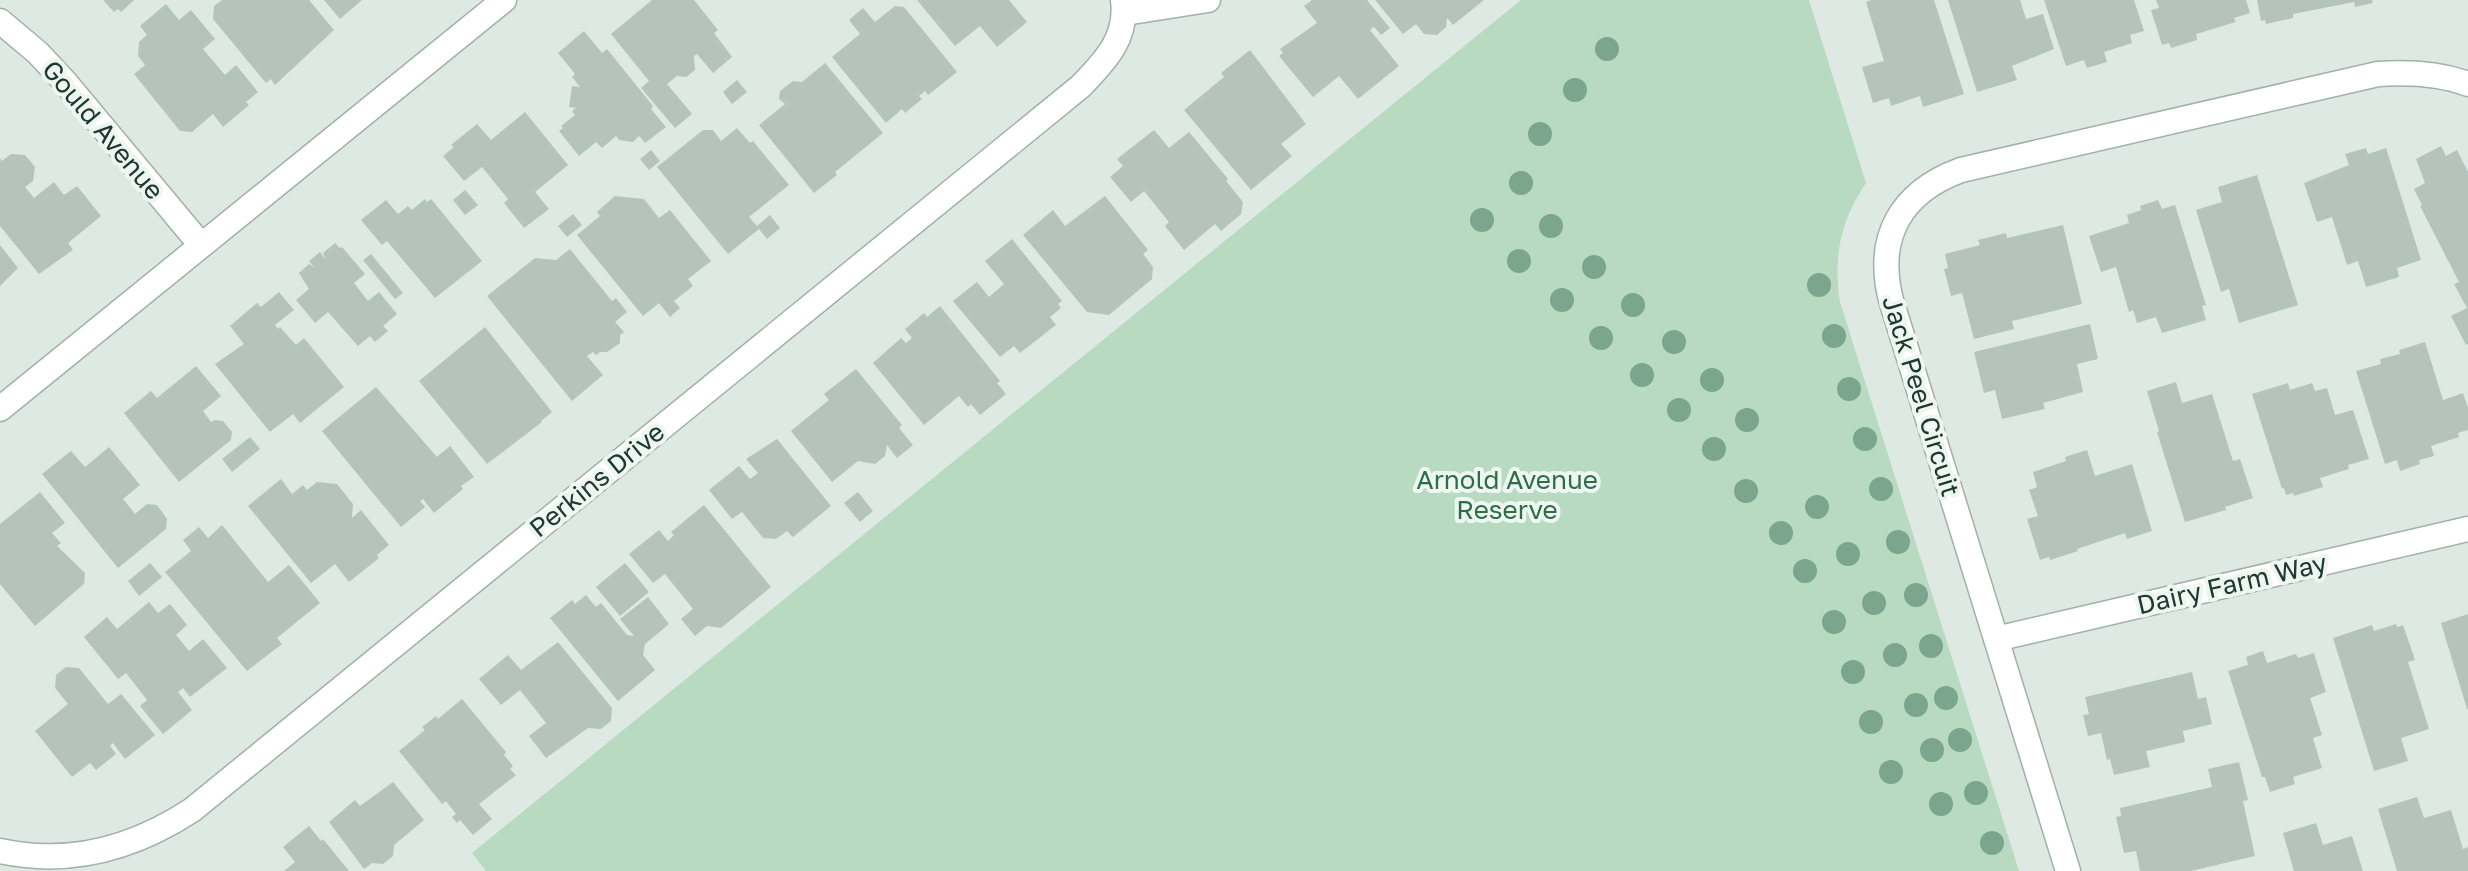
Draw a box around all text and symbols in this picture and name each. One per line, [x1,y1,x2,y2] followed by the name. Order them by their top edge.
[36,54,171,206] street label: Gould Avenue
[1876,292,1967,500] street label: Jack Peel Circuit
[523,416,670,543] street label: Perkins Drive
[1416,464,1598,525] park label: Arnold Avenue Reserve
[2134,547,2330,620] street label: Dairy Farm Way

